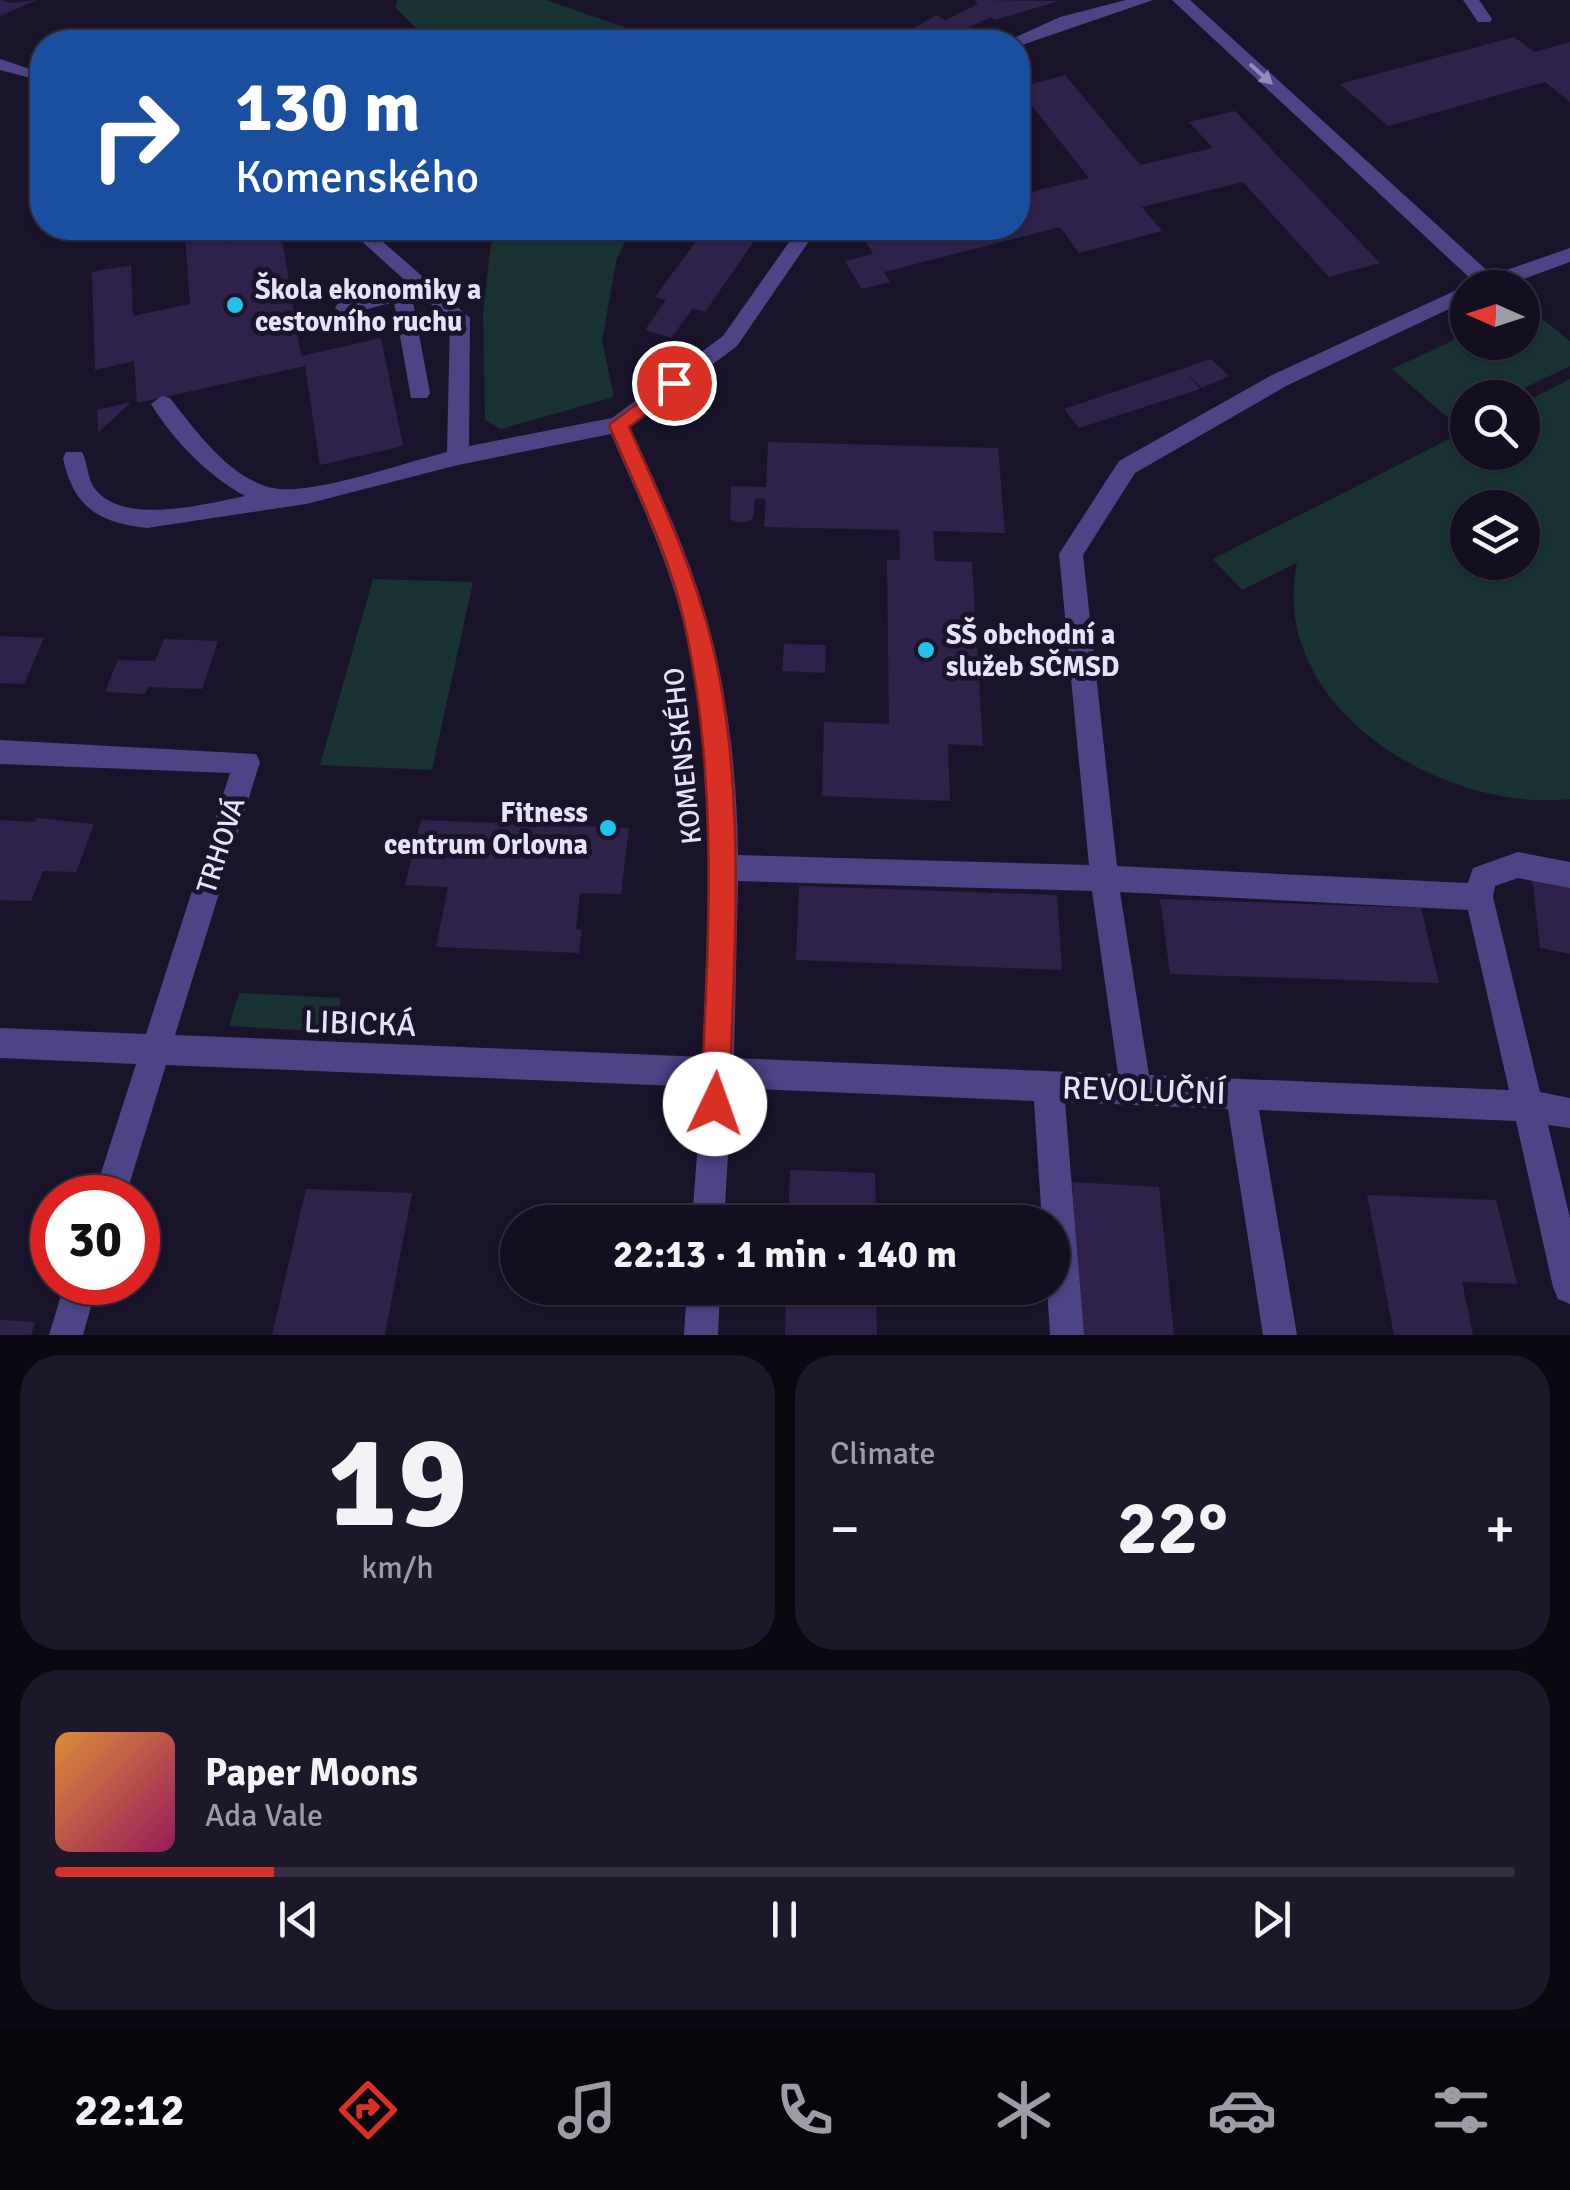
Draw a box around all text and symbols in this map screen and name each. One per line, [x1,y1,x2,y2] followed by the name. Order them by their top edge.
[1248,63,1273,85] one-way arrow
[235,64,420,150] text: 130 m
[70,70,200,200] icon: right
[235,150,479,205] text: Komenského
[1450,270,1540,360] north arrow
[1450,270,1540,580] map controls
[255,271,481,339] place label: Škola ekonomiky a cestovního ruchu
[224,294,246,316] marker: Škola ekonomiky a cestovního ruchu
[632,341,717,426] pin
[647,356,702,411] icon: arrive
[1450,380,1540,470] button: search
[1450,490,1540,580] button: layers
[946,616,1120,684] place label: SŠ obchodní a služeb SČMSD
[915,639,937,661] marker: SŠ obchodní a služeb SČMSD
[657,666,709,846] street label: KOMENSKÉHO
[189,793,252,898] street label: TRHOVÁ
[384,796,588,862] place label: Fitness centrum Orlovna
[597,817,619,839] marker: Fitness centrum Orlovna
[303,1002,417,1045] street label: LIBICKÁ
[663,1052,767,1156] position arrow
[1061,1068,1227,1113] street label: REVOLUČNÍ
[30,1175,160,1305] speed limit sign: 30
[613,1231,957,1278] text: 22:13 · 1 min · 140 m
[327,1403,468,1563] text: 19
[830,1434,936,1473] text: Climate
[1117,1482,1228,1575] text: 22°
[830,1495,860,1563] text: −
[1485,1495,1515,1563] text: +
[361,1548,434,1587] text: km/h
[205,1749,418,1796] text: Paper Moons
[205,1796,323,1835] text: Ada Vale
[271,1892,326,1947] icon: previous
[757,1892,812,1947] icon: pause
[1244,1892,1299,1947] icon: next
[333,2075,403,2145] icon: directions
[552,2075,622,2145] icon: music
[770,2075,840,2145] icon: phone
[989,2075,1059,2145] icon: climate
[1207,2075,1277,2145] icon: car
[1426,2075,1496,2145] icon: filters
[74,2083,185,2138] text: 22:12

